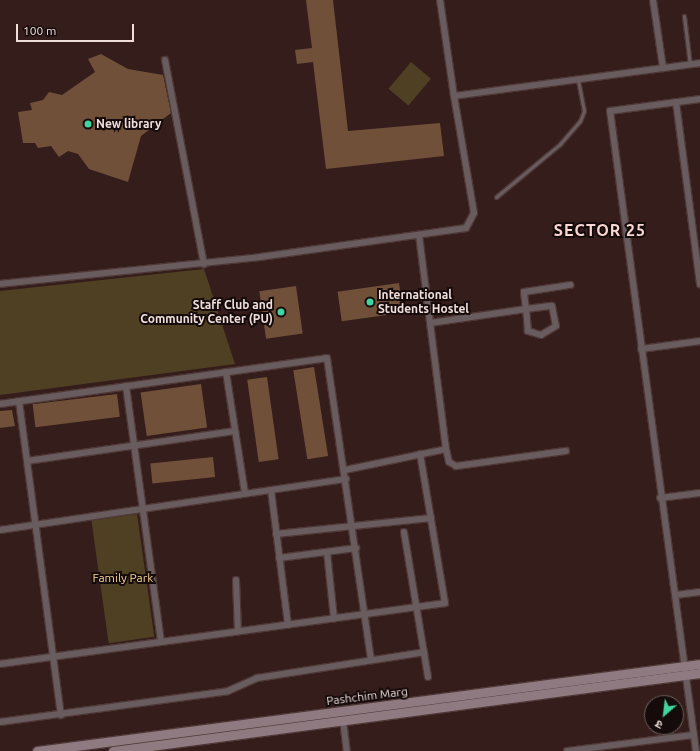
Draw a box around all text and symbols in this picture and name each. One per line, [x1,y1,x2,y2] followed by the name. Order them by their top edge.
[18,16,136,42] scale bar
[23,24,56,37] text: 100 m
[96,117,161,131] place label: New library
[83,119,93,129] marker: New library
[554,220,646,240] district label: SECTOR 25
[378,288,469,316] place label: International Students Hostel
[365,297,375,307] marker: International Students Hostel
[140,298,273,326] place label: Staff Club and Community Center (PU)
[276,307,286,317] marker: Staff Club and Community Center (PU)
[93,571,153,585] park label: Family Park
[326,684,408,708] street label: Pashchim Marg
[644,695,684,735] north arrow
[653,718,664,732] text: उ

